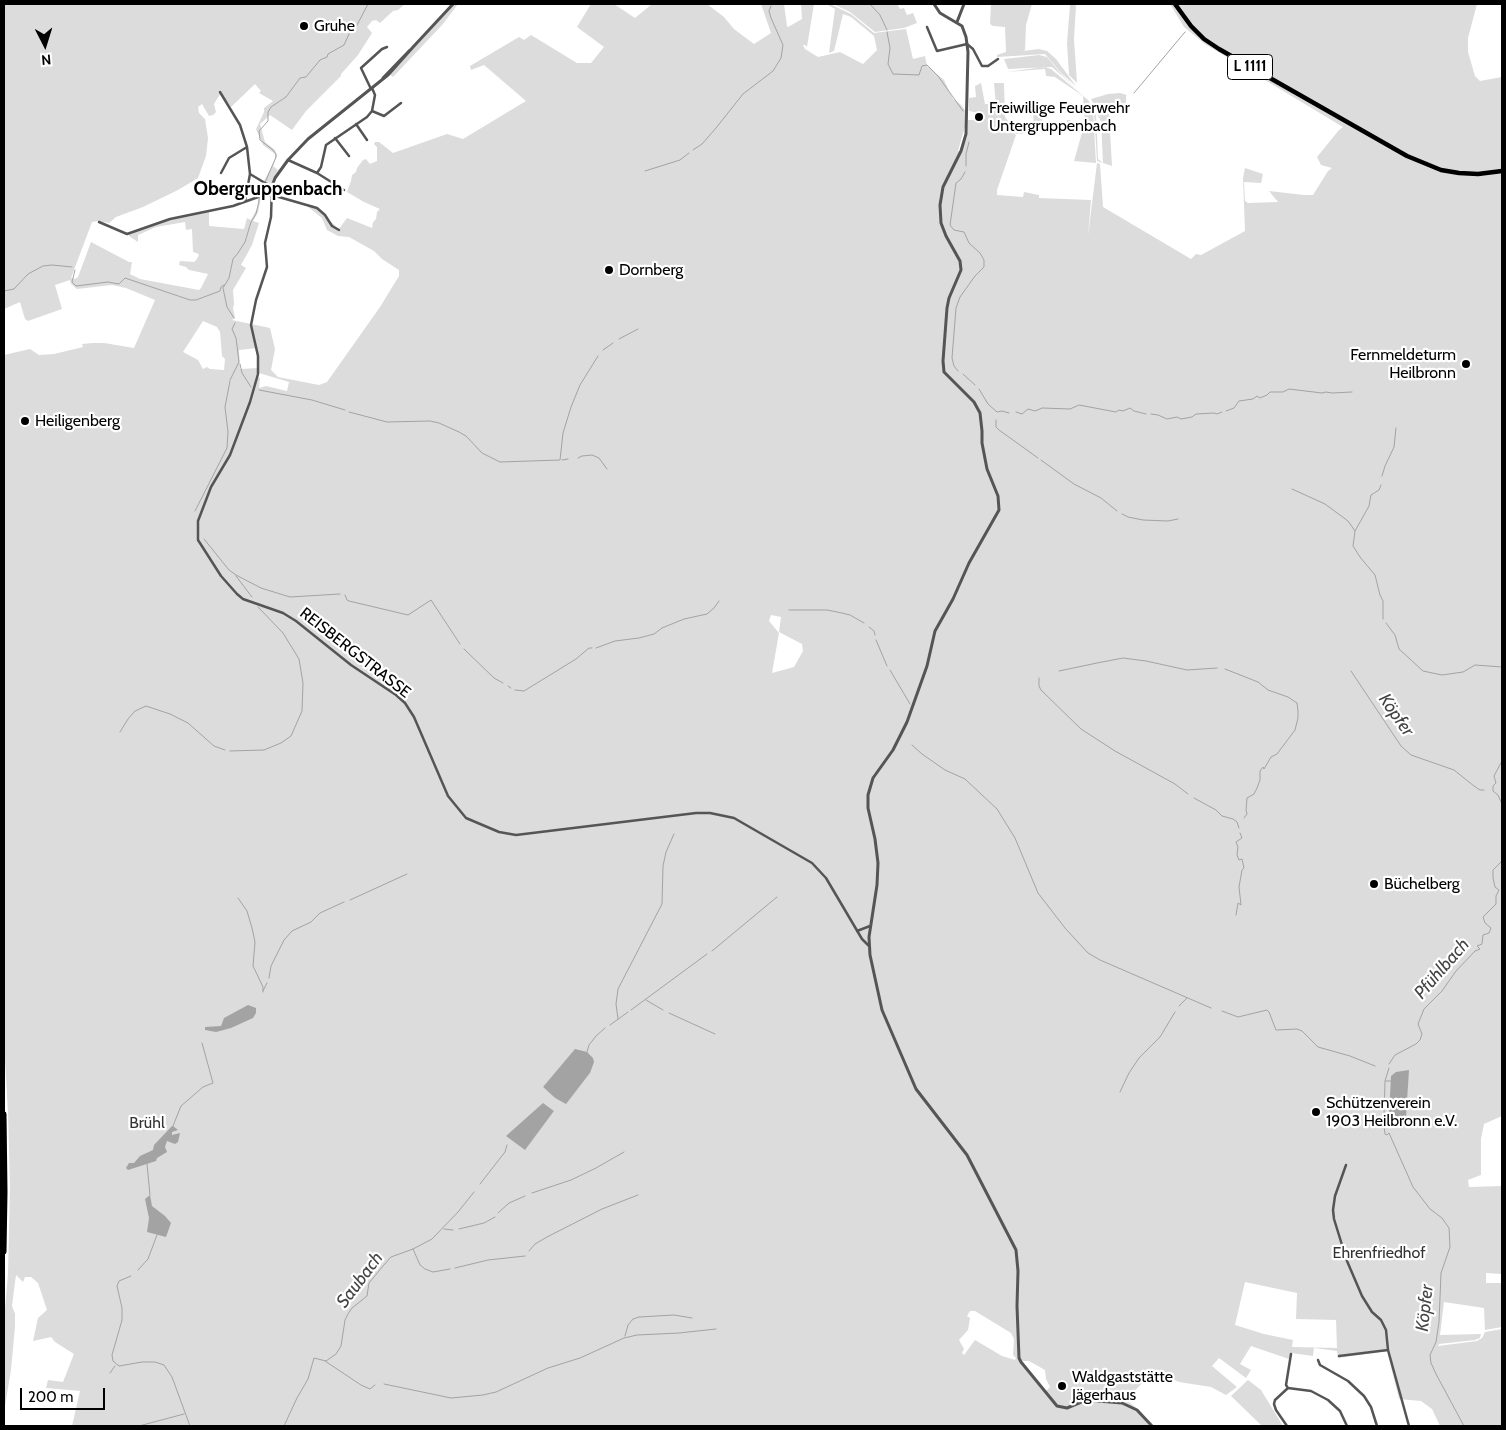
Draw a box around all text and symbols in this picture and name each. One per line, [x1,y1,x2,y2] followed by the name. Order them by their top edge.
[314,16,355,36] place label: Gruhe
[20,20,70,70] north arrow
[298,20,310,32] marker: Gruhe
[41,51,52,69] text: N
[1228,54,1272,80] road number: L 1111
[989,98,1130,136] place label: Freiwillige Feuerwehr Untergruppenbach
[973,111,985,123] marker: Freiwillige Feuerwehr Untergruppenbach
[194,178,342,200] district label: Obergruppenbach
[619,260,683,280] place label: Dornberg
[603,264,615,276] marker: Dornberg
[1350,345,1456,383] place label: Fernmeldeturm Heilbronn
[1460,358,1472,370] marker: Fernmeldeturm Heilbronn
[35,411,120,431] place label: Heiligenberg
[19,415,31,427] marker: Heiligenberg
[296,604,414,702] street label: REISBERGSTRASSE
[1374,690,1418,740] water label: Köpfer
[1384,874,1460,894] place label: Büchelberg
[1368,878,1380,890] marker: Büchelberg
[1410,934,1474,1004] water label: Pfühlbach
[1326,1093,1457,1131] place label: Schützenverein 1903 Heilbronn e.V.
[1310,1106,1322,1118] marker: Schützenverein 1903 Heilbronn e.V.
[129,1113,165,1133] park label: Brühl
[1333,1243,1425,1263] park label: Ehrenfriedhof
[332,1248,388,1312] water label: Saubach
[1412,1284,1438,1332] water label: Köpfer
[1072,1367,1173,1405] place label: Waldgaststätte Jägerhaus
[22,1378,108,1410] scale bar
[1056,1380,1068,1392] marker: Waldgaststätte Jägerhaus
[28,1388,73,1406] text: 200 m

